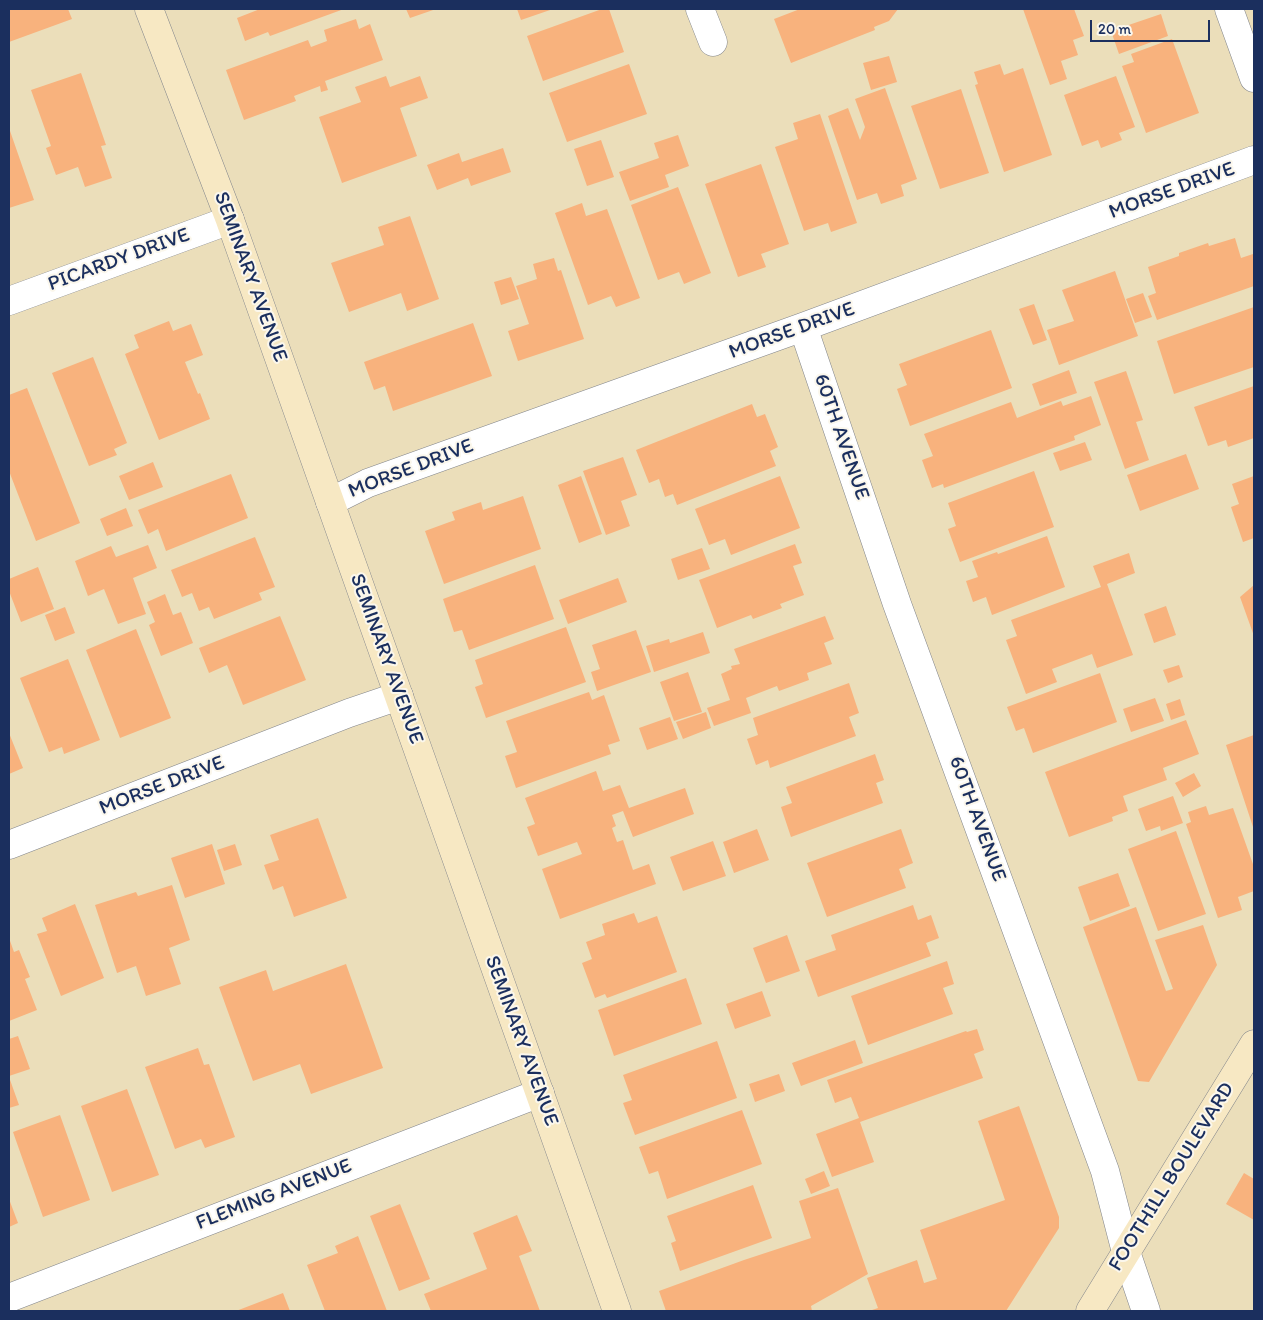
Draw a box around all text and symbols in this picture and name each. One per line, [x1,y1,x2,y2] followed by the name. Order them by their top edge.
[1093,10,1213,42] scale bar
[1098,20,1131,38] text: 20 m
[1106,157,1238,225] street label: MORSE DRIVE
[208,188,292,366] street label: SEMINARY AVENUE
[45,223,193,297] street label: PICARDY DRIVE
[726,297,858,365] street label: MORSE DRIVE
[808,371,874,503] street label: 60TH AVENUE
[345,434,477,504] street label: MORSE DRIVE
[344,570,428,748] street label: SEMINARY AVENUE
[96,751,228,821] street label: MORSE DRIVE
[943,753,1011,885] street label: 60TH AVENUE
[479,952,563,1130] street label: SEMINARY AVENUE
[1104,1078,1240,1276] street label: FOOTHILL BOULEVARD
[193,1154,355,1236] street label: FLEMING AVENUE

